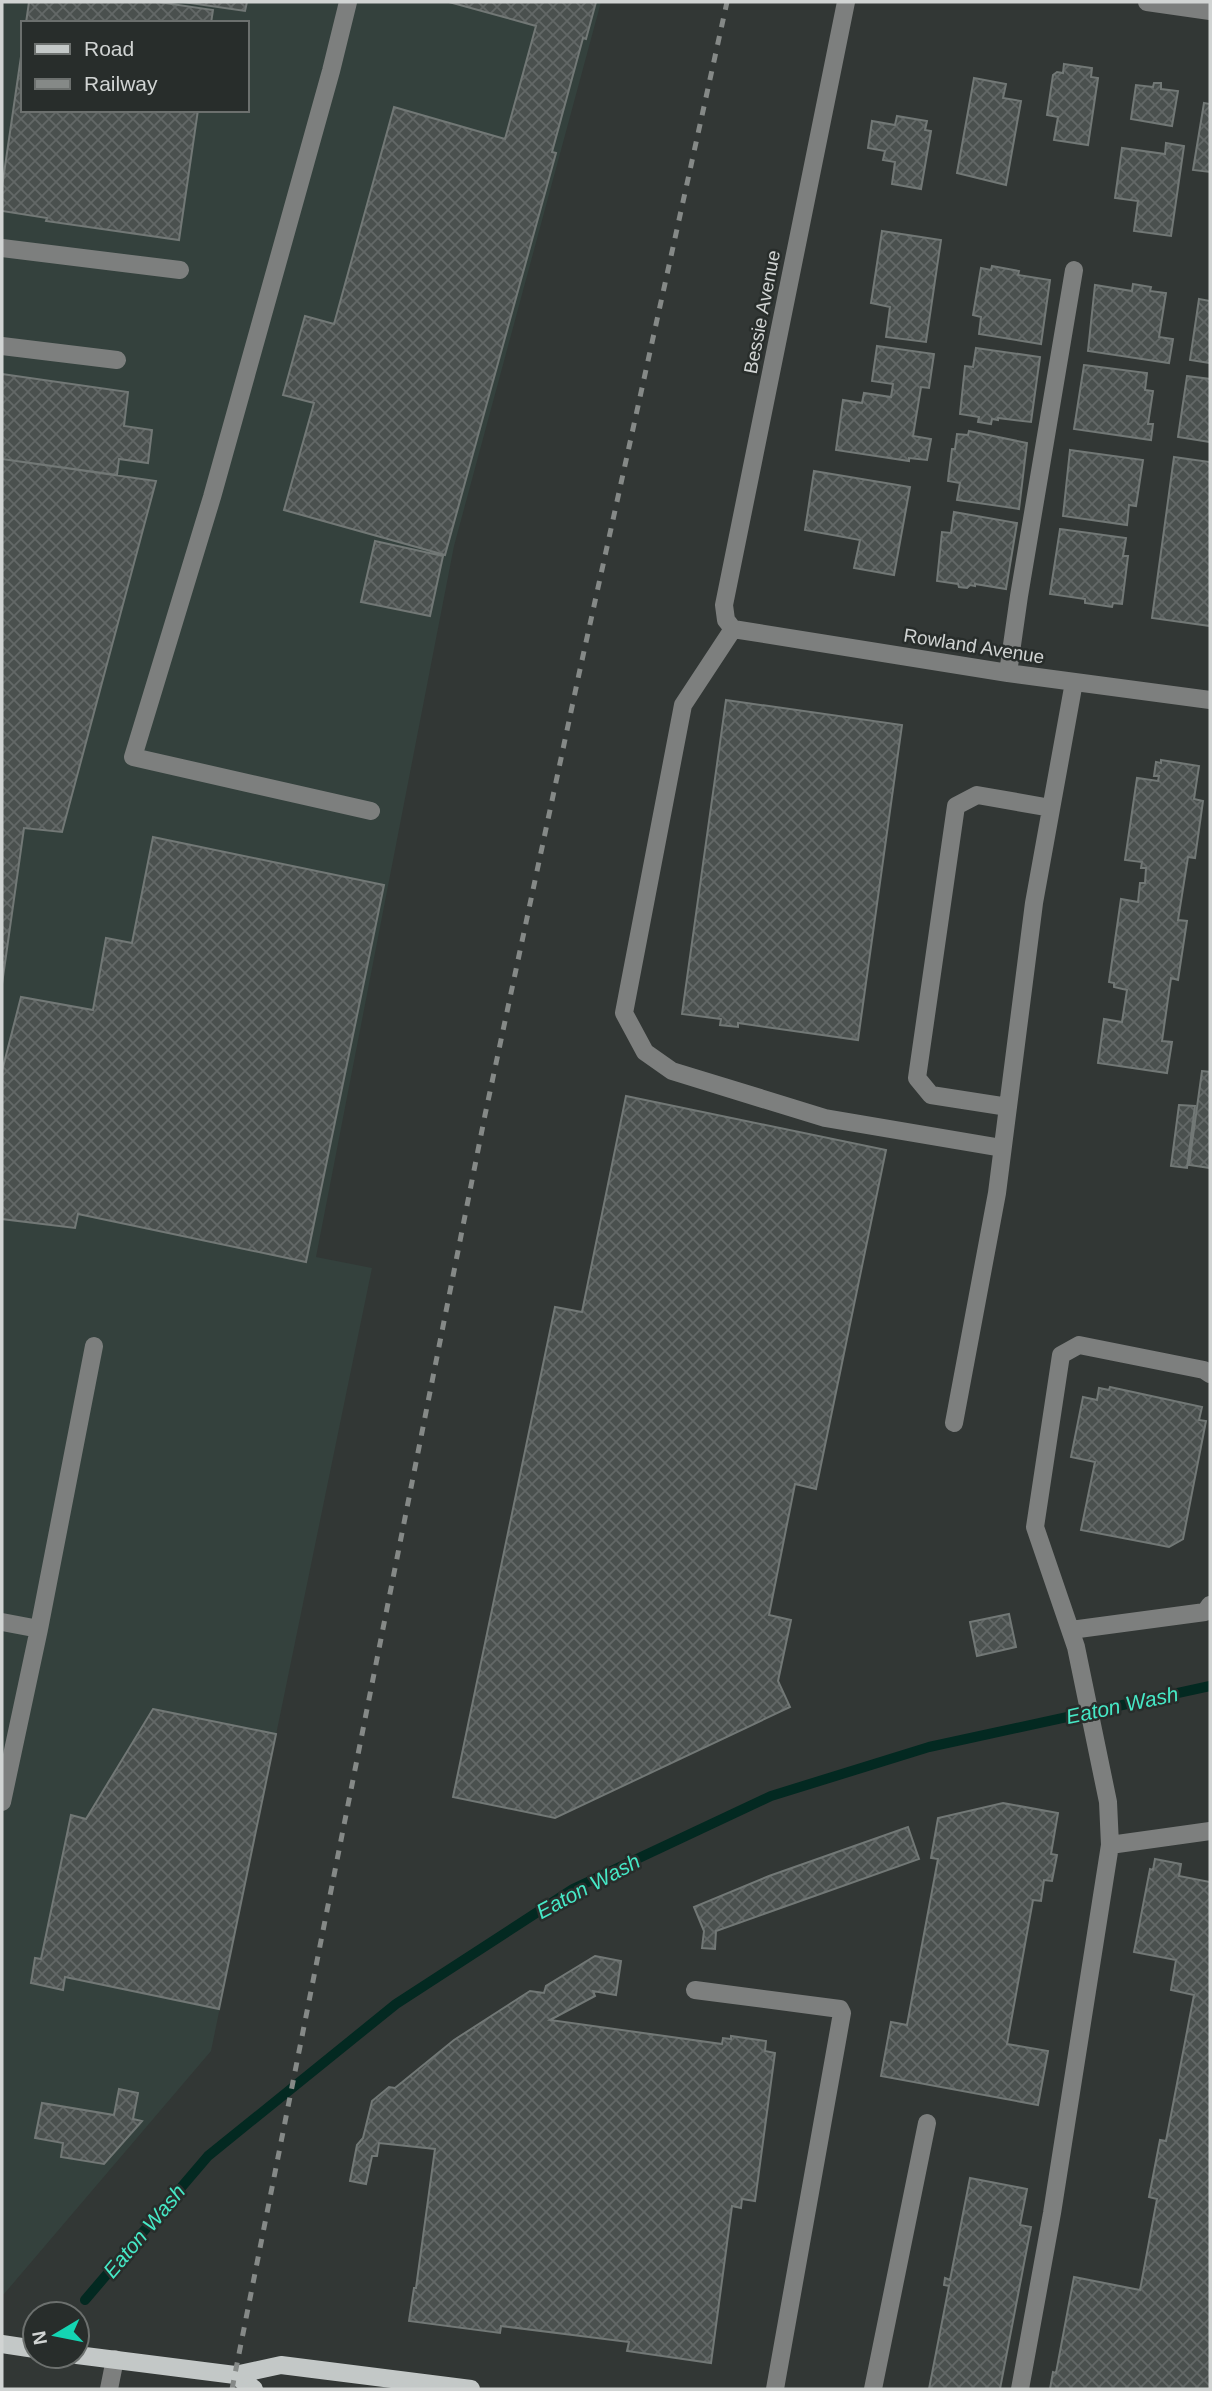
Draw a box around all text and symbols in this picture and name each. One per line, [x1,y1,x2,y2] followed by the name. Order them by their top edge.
[21,21,248,112] legend
[84,37,134,60] text: Road
[84,72,158,95] text: Railway
[740,248,784,376] street label: Bessie Avenue
[902,625,1046,667] street label: Rowland Avenue
[1064,1682,1180,1728] water label: Eaton Wash
[532,1849,644,1923] water label: Eaton Wash
[99,2180,189,2282] water label: Eaton Wash
[21,2300,91,2370] north arrow
[28,2329,51,2346] text: N

